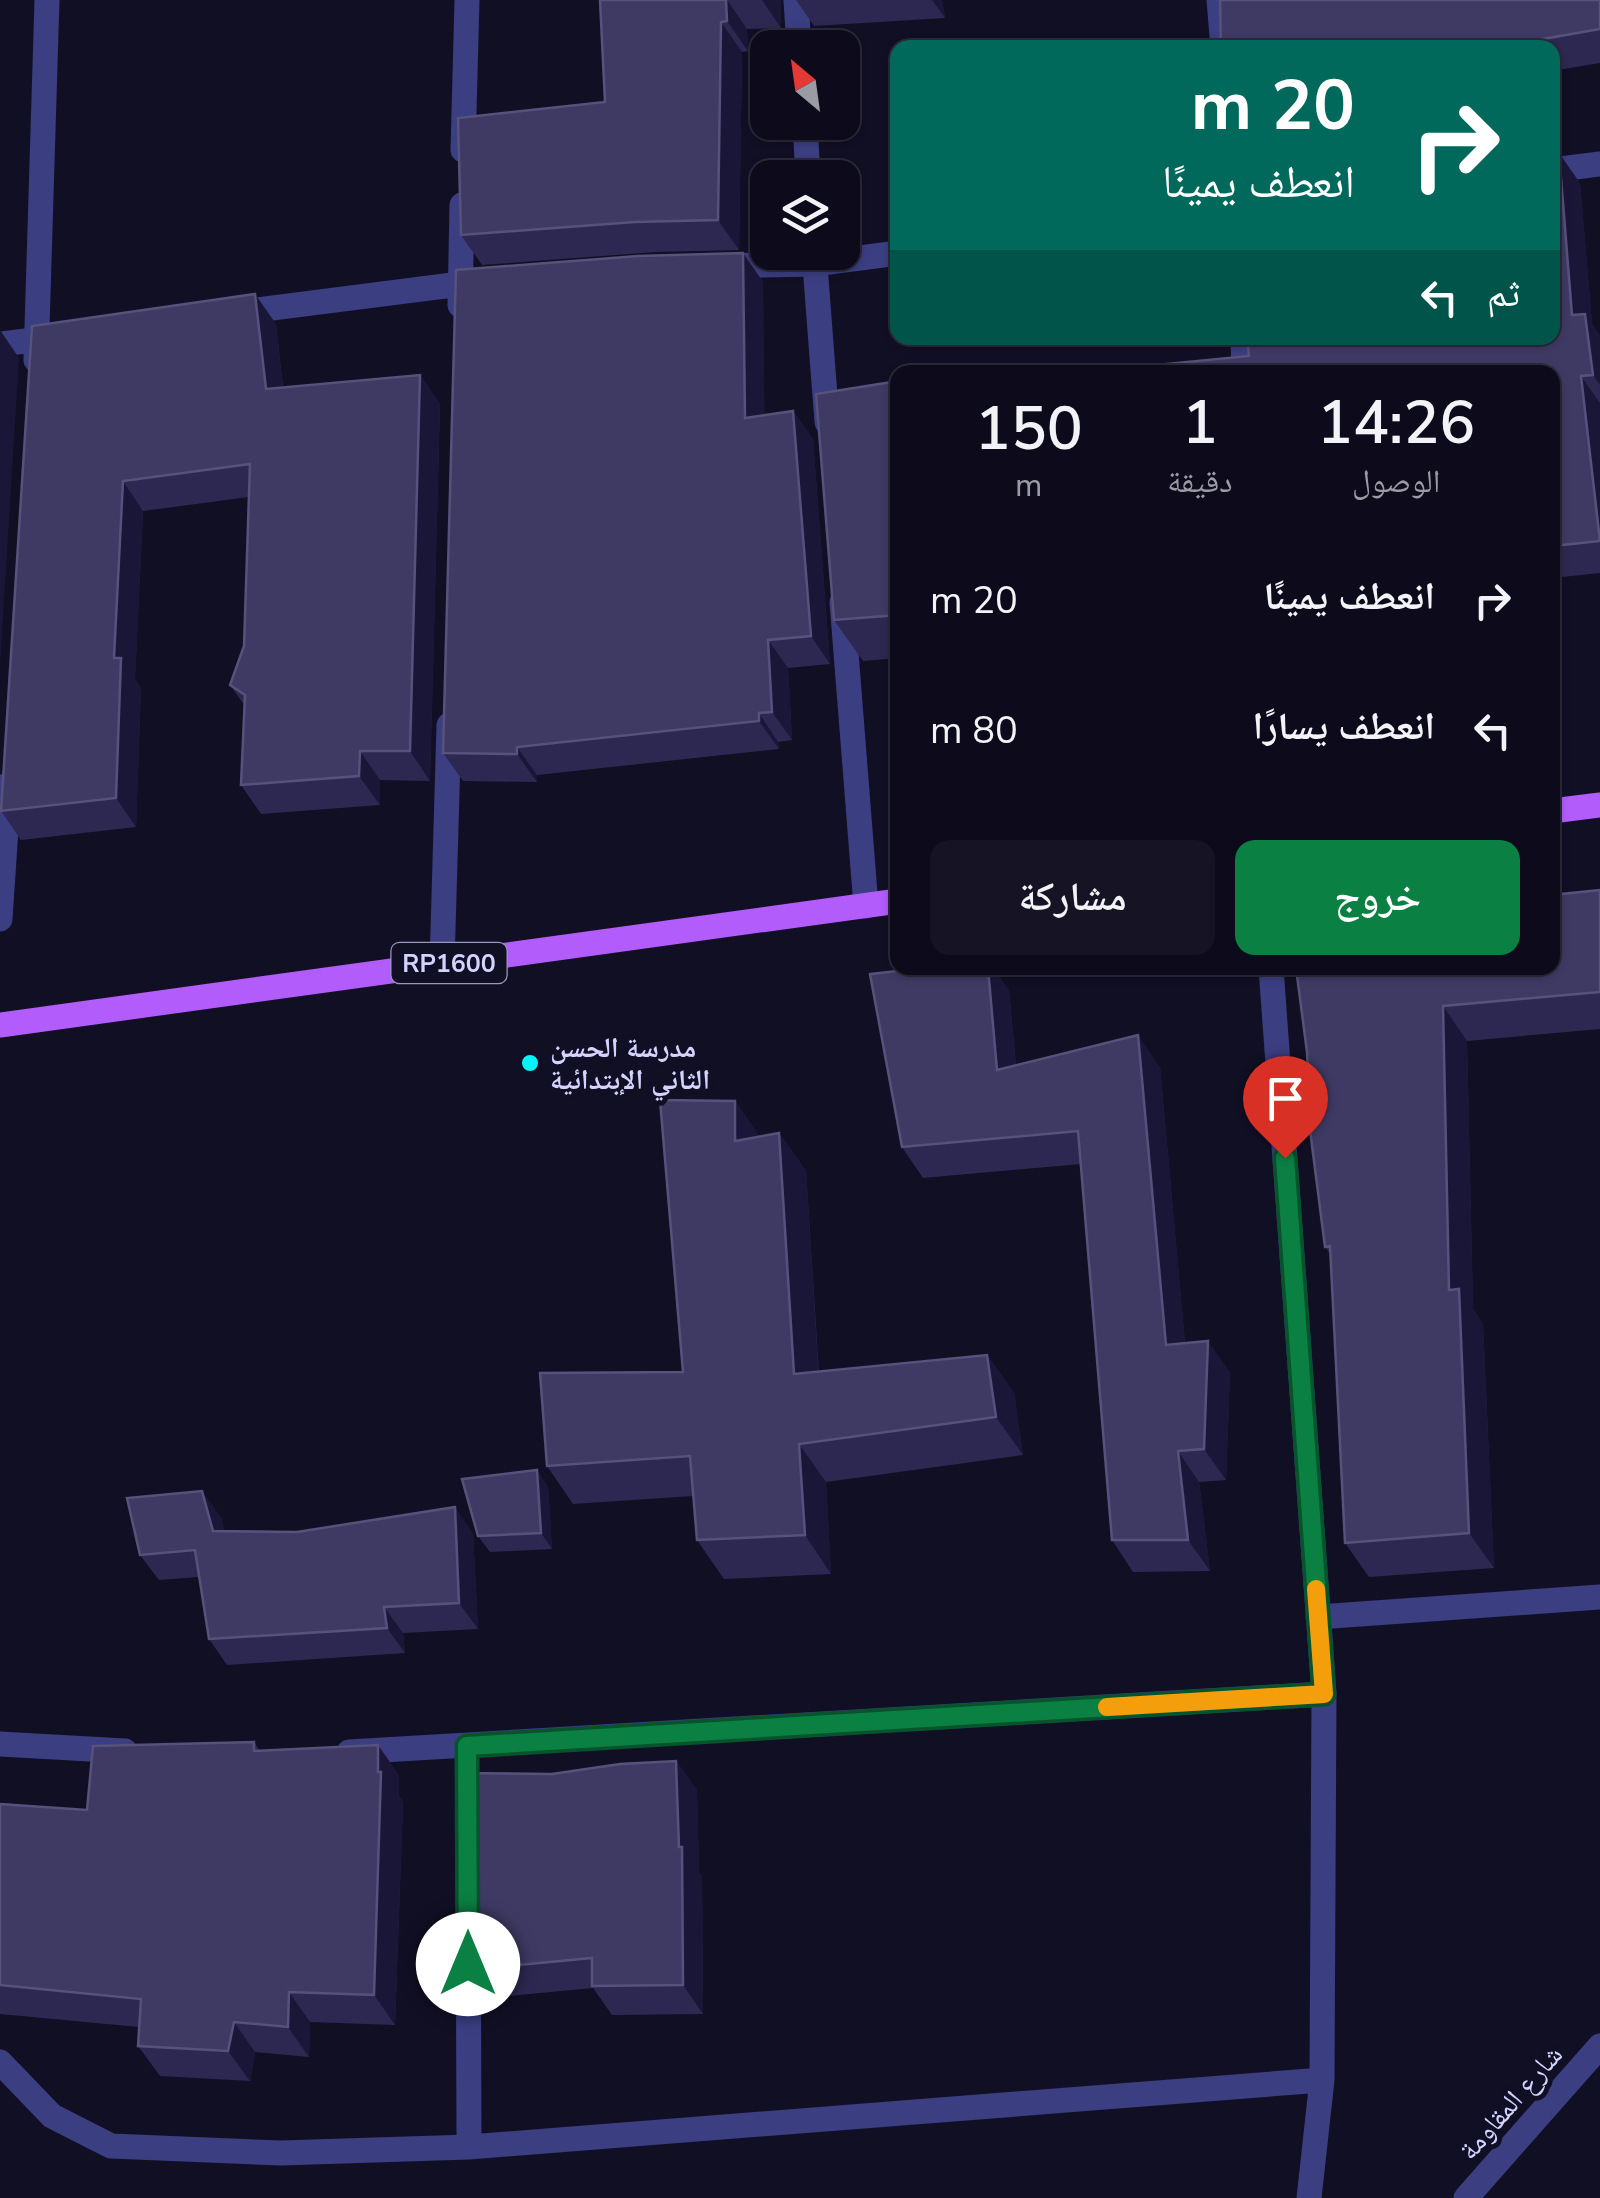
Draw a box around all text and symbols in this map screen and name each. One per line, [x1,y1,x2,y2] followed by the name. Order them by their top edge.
[750,30,860,140] north arrow
[750,30,860,270] map controls
[1191,58,1355,154] text: 20 m
[1390,80,1520,210] icon: right
[1162,152,1355,213] text: انعطف يمينًا
[750,160,860,270] button: layers
[1487,268,1520,319] text: ثم
[1412,270,1467,325] icon: left
[1182,382,1218,464] text: 1
[1317,382,1475,464] text: 14:26
[975,388,1083,470] text: 150
[1167,460,1232,503] text: دقيقة
[1352,460,1440,503] text: الوصول
[1015,464,1042,507] text: m
[1264,571,1435,622] text: انعطف يمينًا
[1465,573,1520,628] icon: right
[930,575,1018,626] text: 20 m
[1252,701,1435,752] text: انعطف يسارًا
[1465,703,1520,758] icon: left
[930,705,1018,756] text: 80 m
[930,840,1215,955] button: مشاركة
[1235,840,1520,955] button: خروج
[392,943,506,983] road number: RP1600
[550,1029,710,1102] place label: مدرسة الحسن الثاني الإبتدائية
[519,1052,541,1074] marker: مدرسة الحسن الثاني الإبتدائية
[1243,1056,1328,1159] pin
[1258,1071,1313,1126] icon: arrive
[416,1912,520,2016] position arrow
[1450,2037,1571,2168] street label: شارع المقاومة

